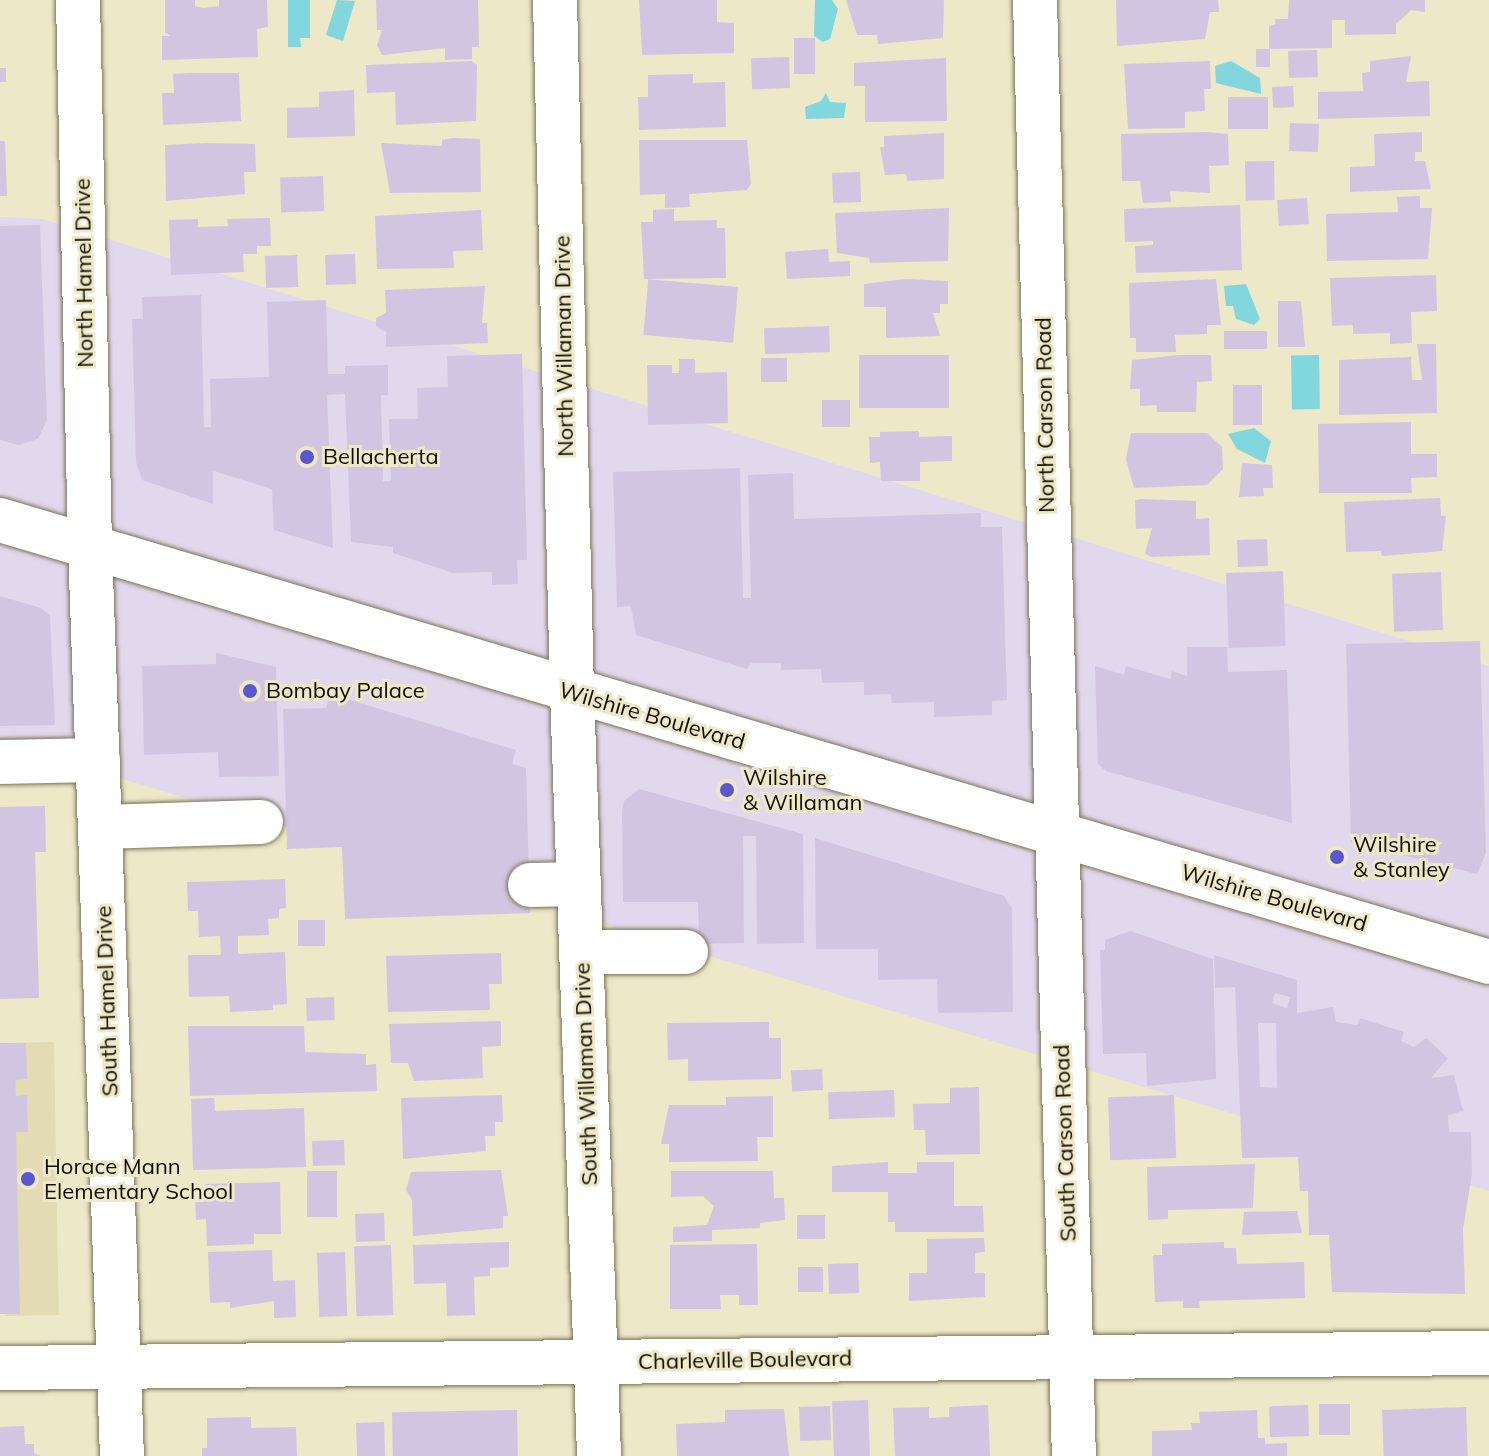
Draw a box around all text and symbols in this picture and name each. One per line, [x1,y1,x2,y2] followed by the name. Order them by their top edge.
[69,178,99,368] street label: North Hamel Drive
[549,235,579,457] street label: North Willaman Drive
[1030,317,1060,513] street label: North Carson Road
[323,444,439,470] place label: Bellacherta
[298,448,316,466] marker: Bellacherta
[556,677,748,755] street label: Wilshire Boulevard
[266,678,425,704] place label: Bombay Palace
[241,682,259,700] marker: Bombay Palace
[743,764,862,816] place label: Wilshire & Willaman
[718,781,736,799] marker: Wilshire & Willaman
[1353,831,1450,882] place label: Wilshire & Stanley
[1328,848,1346,866] marker: Wilshire & Stanley
[1178,859,1370,937] street label: Wilshire Boulevard
[90,905,124,1097] street label: South Hamel Drive
[569,962,603,1186] street label: South Willaman Drive
[1048,1044,1082,1242] street label: South Carson Road
[44,1153,233,1204] place label: Horace Mann Elementary School
[19,1170,37,1188] marker: Horace Mann Elementary School
[638,1345,852,1375] street label: Charleville Boulevard

